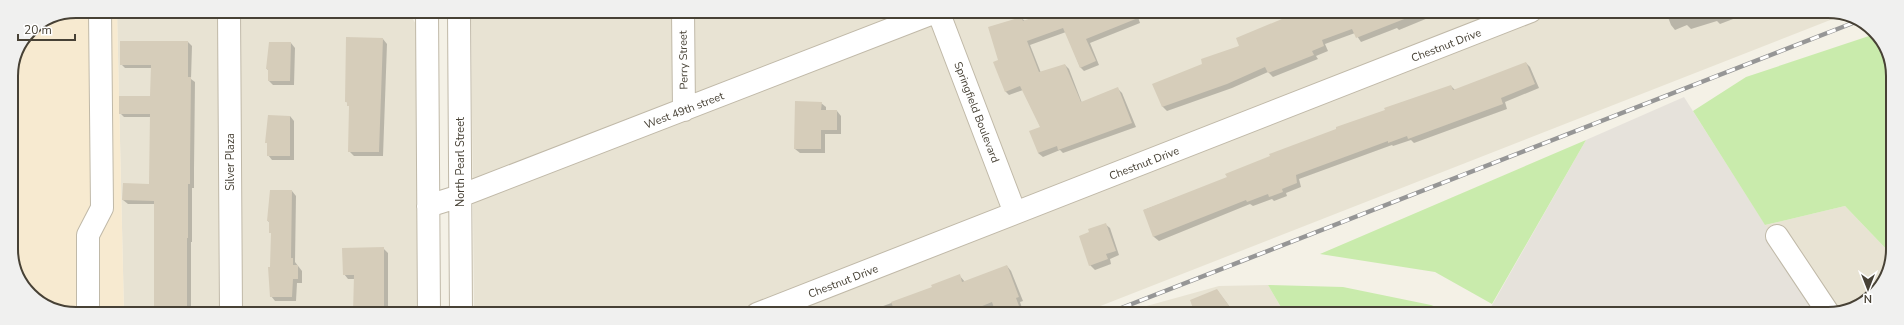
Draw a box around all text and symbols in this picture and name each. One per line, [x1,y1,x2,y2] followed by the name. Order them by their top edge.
[18,16,75,42] scale bar
[24,22,52,38] text: 20 m
[1409,25,1483,66] street label: Chestnut Drive
[675,30,692,90] street label: Perry Street
[950,59,1003,165] street label: Springfield Boulevard
[642,88,726,132] street label: West 49th street
[453,117,468,207] street label: North Pearl Street
[223,133,238,191] street label: Silver Plaza
[1107,143,1181,184] street label: Chestnut Drive
[806,261,880,302] street label: Chestnut Drive
[1848,269,1888,309] north arrow
[1864,291,1872,306] text: N

